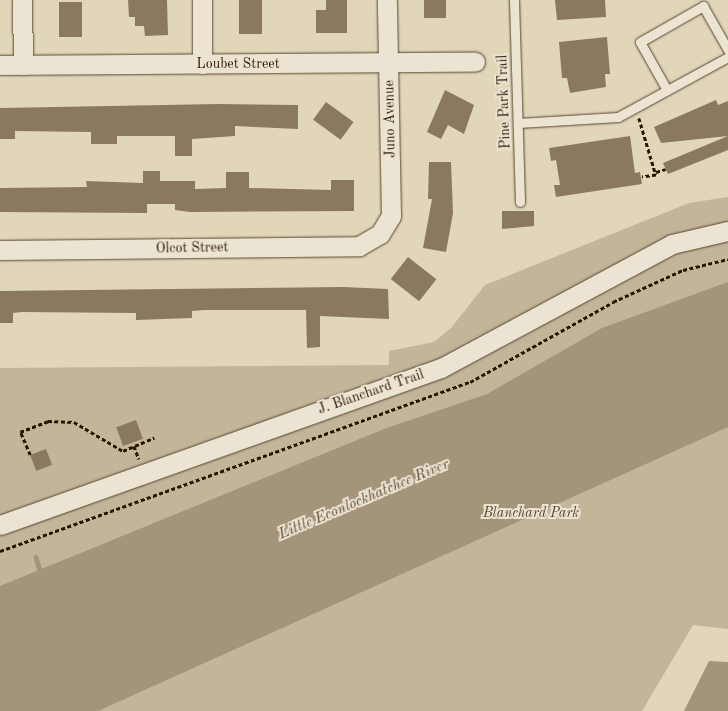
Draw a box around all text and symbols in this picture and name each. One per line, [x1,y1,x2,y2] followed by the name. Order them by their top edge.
[494,55,514,149] street label: Pine Park Trail
[196,56,280,72] street label: Loubet Street
[381,80,399,158] street label: Juno Avenue
[156,239,228,257] street label: Olcot Street
[316,366,426,418] street label: J. Blanchard Trail
[276,456,452,544] water label: Little Econlockhatchee River
[483,505,579,521] park label: Blanchard Park

